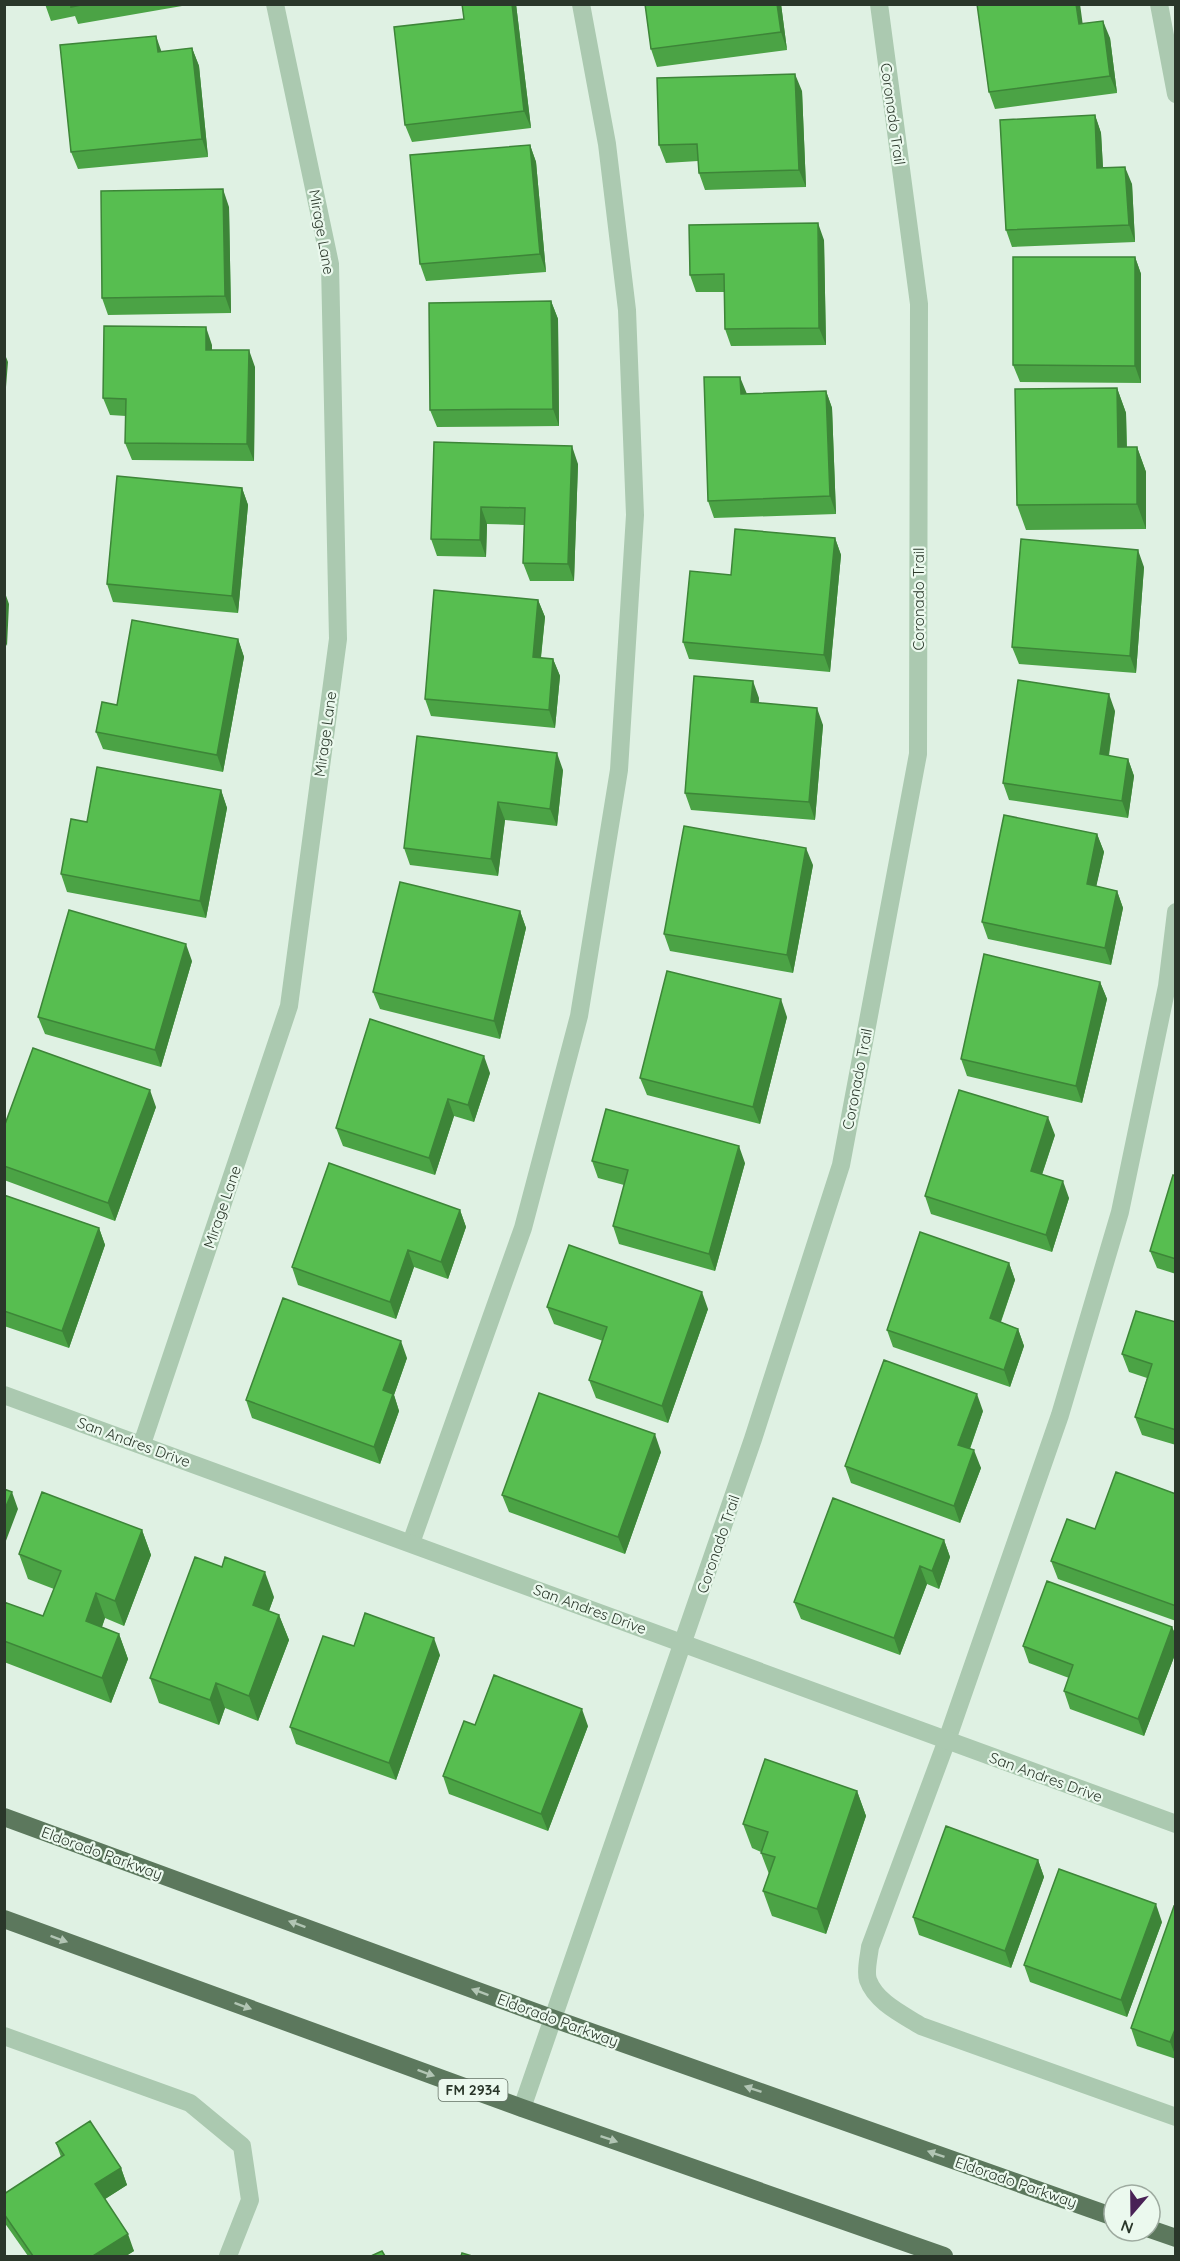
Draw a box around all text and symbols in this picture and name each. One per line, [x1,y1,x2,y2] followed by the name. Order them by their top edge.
[876,62,910,166] street label: Coronado Trail
[305,188,339,276] street label: Mirage Lane
[909,548,928,650] street label: Coronado Trail
[310,690,340,778] street label: Mirage Lane
[838,1027,876,1131] street label: Coronado Trail
[199,1163,245,1251] street label: Mirage Lane
[75,1413,193,1471] street label: San Andres Drive
[692,1492,744,1596] street label: Coronado Trail
[531,1580,649,1638] street label: San Andres Drive
[987,1748,1105,1806] street label: San Andres Drive
[39,1822,165,1884] street label: Eldorado Parkway
[288,1919,306,1929] one-way arrow
[51,1934,69,1944] one-way arrow
[471,1986,489,1996] one-way arrow
[495,1989,621,2051] street label: Eldorado Parkway
[234,2001,252,2011] one-way arrow
[417,2068,435,2078] one-way arrow
[438,2079,508,2101] road number: FM 2934
[743,2084,761,2094] one-way arrow
[600,2134,618,2144] one-way arrow
[927,2148,945,2158] one-way arrow
[953,2152,1079,2212] street label: Eldorado Parkway
[1102,2183,1162,2243] north arrow
[1118,2216,1136,2239] text: N

